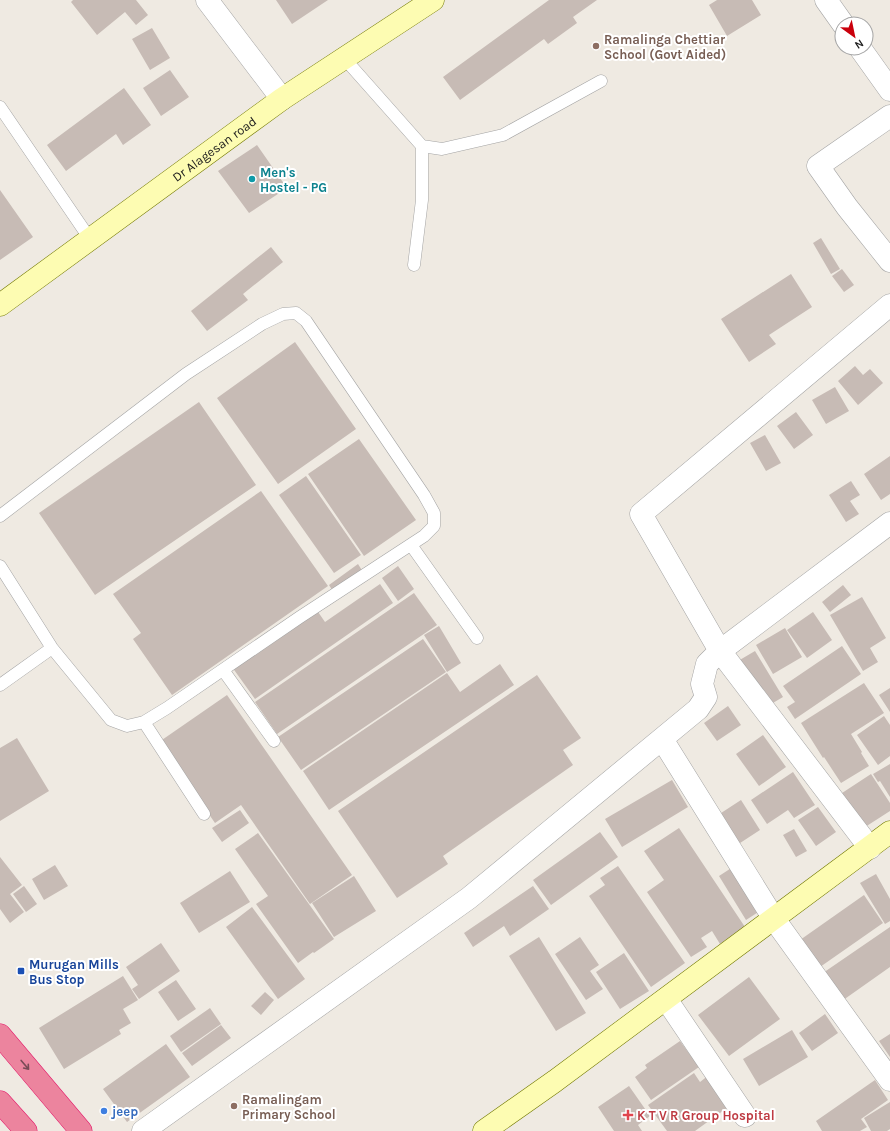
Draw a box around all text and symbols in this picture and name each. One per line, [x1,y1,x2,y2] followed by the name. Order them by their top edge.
[834,16,874,56] north arrow
[604,32,726,62] place label: Ramalinga Chettiar School (Govt Aided)
[852,36,866,52] text: N
[591,41,601,51] marker: Ramalinga Chettiar School (Govt Aided)
[169,113,259,185] street label: Dr Alagesan road
[260,165,327,195] place label: Men's Hostel - PG
[247,174,257,184] marker: Men's Hostel - PG
[29,957,119,987] place label: Murugan Mills Bus Stop
[16,966,26,976] marker: Murugan Mills Bus Stop
[21,1059,30,1070] one-way arrow
[242,1092,336,1122] place label: Ramalingam Primary School
[229,1101,239,1111] marker: Ramalingam Primary School
[111,1104,138,1119] place label: jeep
[99,1106,109,1116] marker: jeep
[637,1108,775,1123] place label: K T V R Group Hospital
[622,1109,634,1121] marker: K T V R Group Hospital

